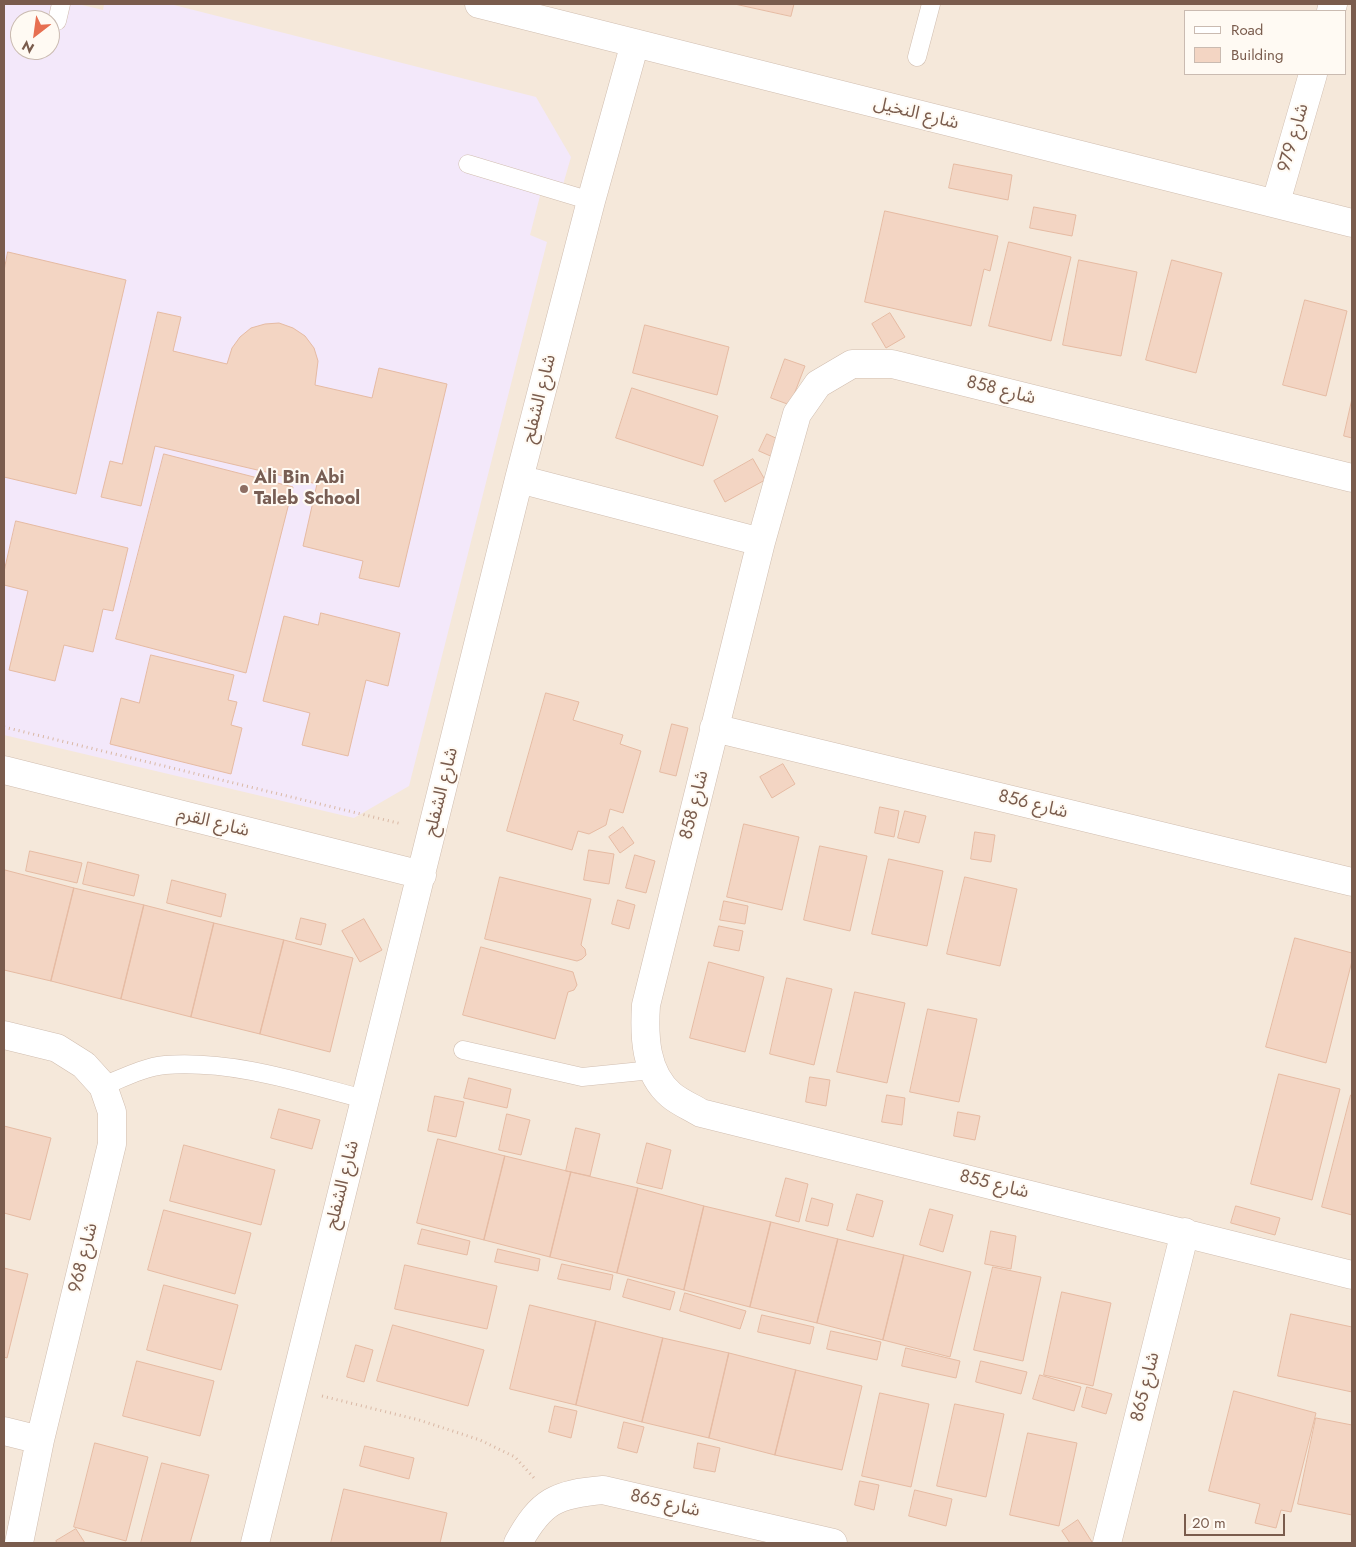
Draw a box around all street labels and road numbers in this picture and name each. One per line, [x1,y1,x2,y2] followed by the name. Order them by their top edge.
[871,93,961,135] street label: شارع النخيل
[1274,101,1314,175] street label: شارع 979
[519,352,561,446] street label: شارع الشفلح
[964,372,1038,410] street label: شارع 858
[421,745,463,839] street label: شارع الشفلح
[676,768,714,842] street label: شارع 858
[996,786,1070,824] street label: شارع 856
[175,804,251,842] street label: شارع القرم
[322,1138,364,1232] street label: شارع الشفلح
[957,1166,1031,1204] street label: شارع 855
[65,1221,103,1295] street label: شارع 968
[1127,1350,1165,1424] street label: شارع 865
[628,1486,702,1522] street label: شارع 865

